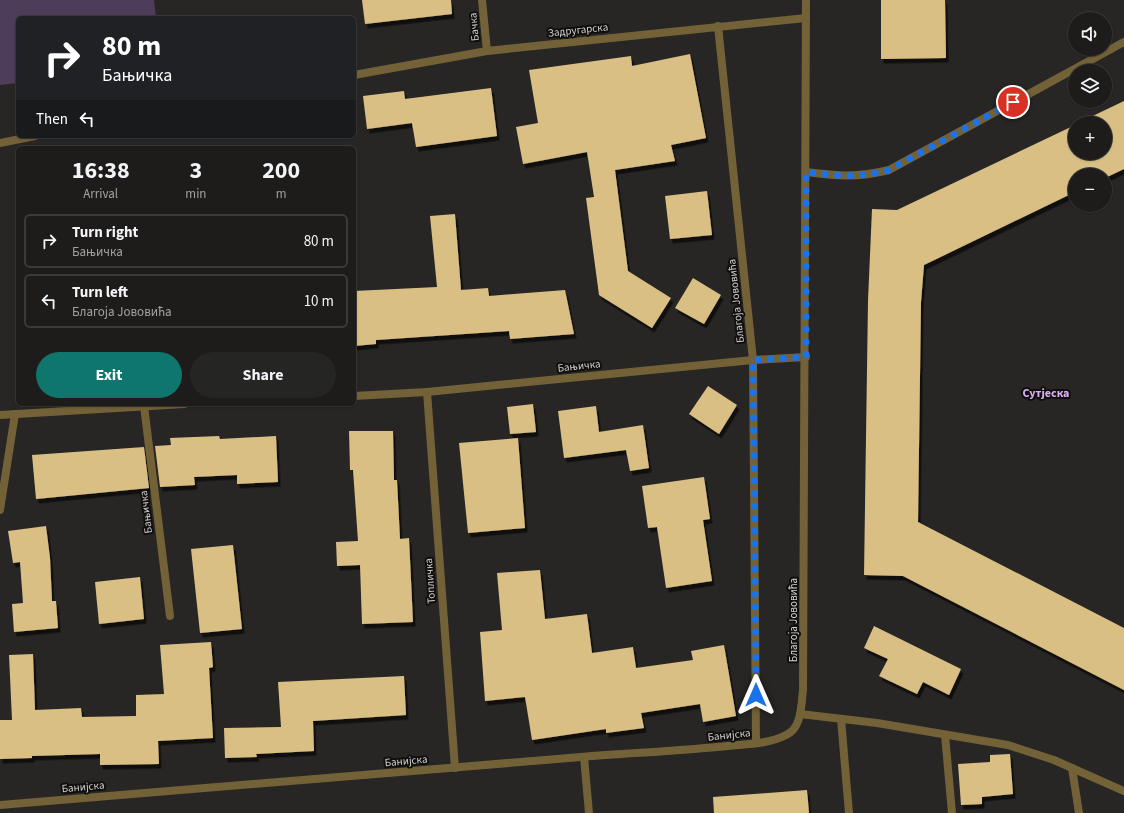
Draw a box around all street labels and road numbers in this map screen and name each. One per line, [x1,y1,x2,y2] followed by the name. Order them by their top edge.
[465,12,483,42] street label: Бачка
[547,19,609,41] street label: Задругарска
[724,258,748,344] street label: Благоја Јововића
[557,356,601,376] street label: Бањичка
[136,490,156,534] street label: Бањичка
[421,558,439,604] street label: Топличка
[786,578,801,662] street label: Благоја Јововића
[707,725,751,745] street label: Банијска
[384,752,428,770] street label: Банијска
[61,778,105,796] street label: Банијска

